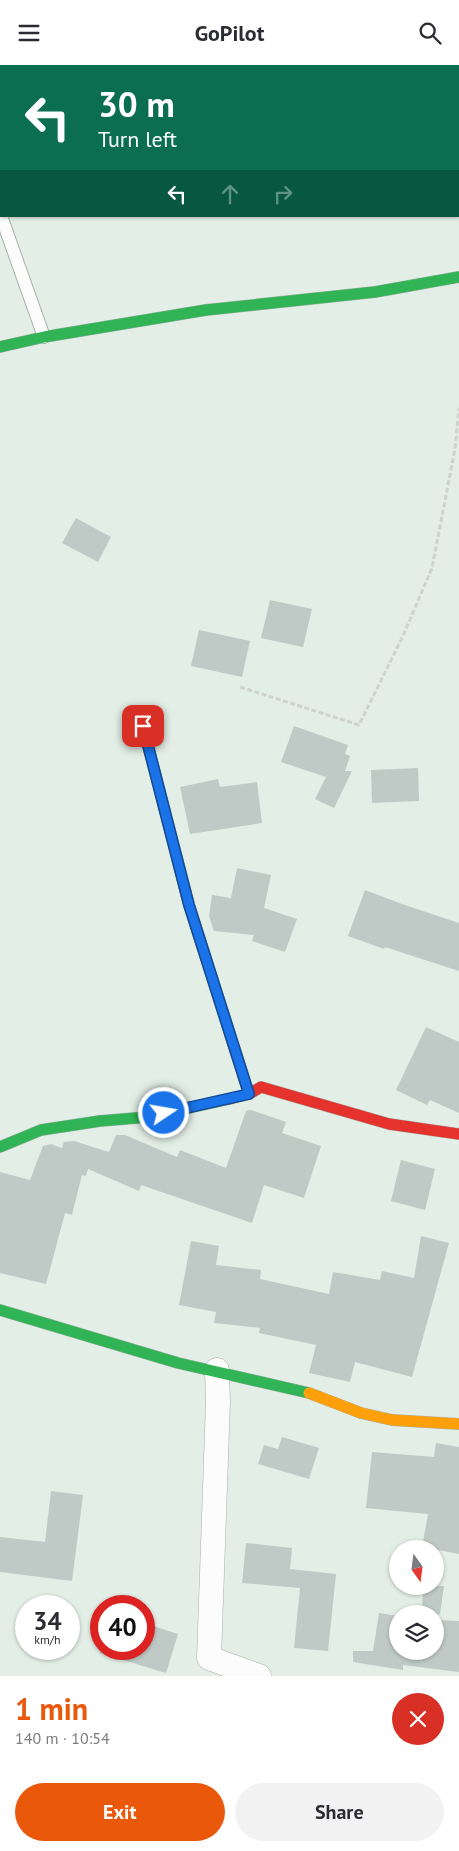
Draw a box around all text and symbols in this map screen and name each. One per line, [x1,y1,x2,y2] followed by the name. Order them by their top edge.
[15,19,43,47] icon: menu
[195,19,264,47] text: GoPilot
[416,19,444,47] icon: search
[98,81,175,127] text: 30 m
[15,85,80,150] icon: left
[98,125,177,153] text: Turn left
[163,180,191,208] icon: left
[216,180,244,208] icon: ahead
[269,180,297,208] icon: right
[122,705,164,747] pin
[129,712,157,740] icon: arrive
[137,1086,189,1138] position arrow
[389,1540,444,1595] north arrow
[389,1540,444,1660] map controls
[90,1595,155,1660] speed limit sign: 40
[33,1605,62,1637] text: 34
[389,1605,444,1660] button: layers
[34,1632,61,1647] text: km/h
[15,1689,88,1728] text: 1 min
[392,1693,444,1745] button: close
[15,1728,110,1748] text: 140 m · 10:54
[15,1783,225,1841] button: Exit
[235,1783,444,1841] button: Share

